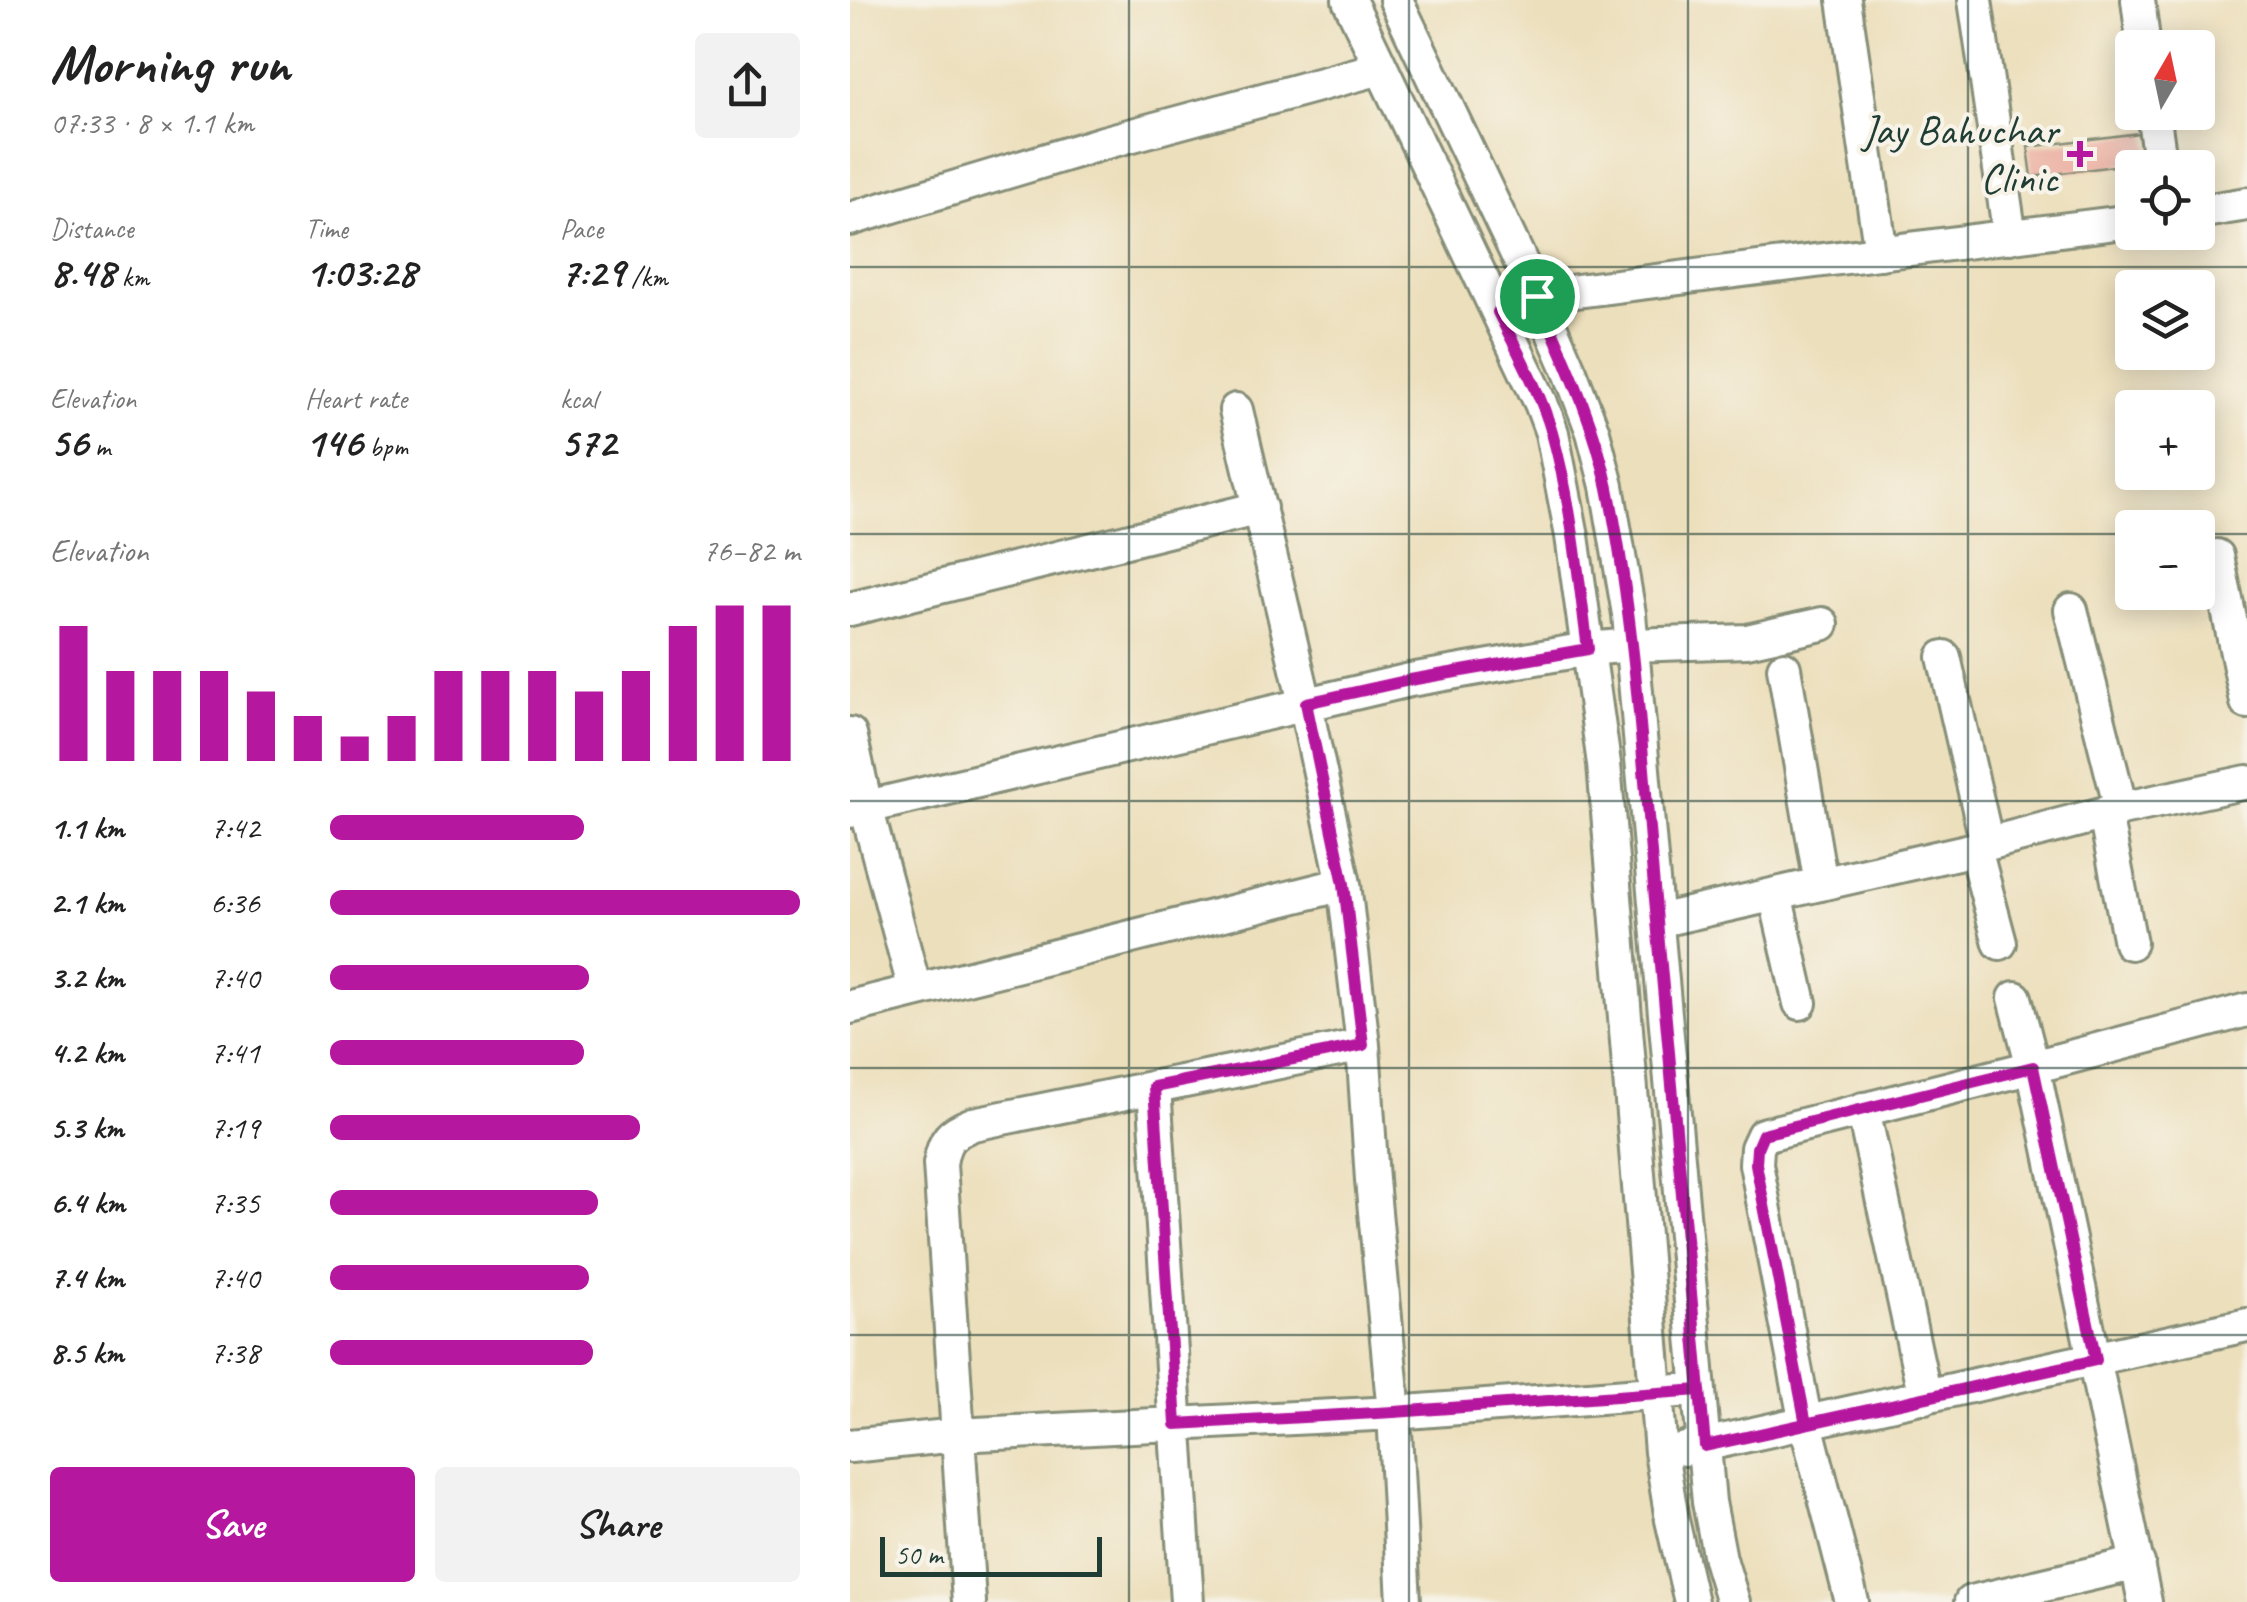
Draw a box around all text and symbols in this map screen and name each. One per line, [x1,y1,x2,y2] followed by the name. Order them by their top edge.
[50,29,290,99] text: Morning run
[2115,30,2215,130] north arrow
[2115,30,2215,610] map controls
[695,33,800,138] button: share
[50,102,254,143] text: 07:33 · 8 × 1.1 km
[1860,104,2061,205] place label: Jay Bahuchar Clinic
[2067,141,2093,167] marker: Jay Bahuchar Clinic
[2115,150,2215,250] button: locate
[50,211,134,246] text: Distance
[305,211,348,246] text: Time
[560,211,603,246] text: Pace
[50,246,115,299] text: 8.48
[305,246,416,299] text: 1:03:28
[560,246,624,299] text: 7:29
[1495,254,1580,339] pin
[115,259,149,294] text: km
[624,259,668,294] text: /km
[1510,269,1565,324] icon: arrive
[2115,270,2215,370] button: layers
[50,381,136,416] text: Elevation
[305,381,407,416] text: Heart rate
[560,381,597,416] text: kcal
[2115,390,2215,490] button: +
[50,416,88,469] text: 56
[305,416,363,469] text: 146
[560,416,616,469] text: 572
[88,429,110,464] text: m
[363,429,408,464] text: bpm
[2115,510,2215,610] button: −
[50,530,148,571] text: Elevation
[702,530,800,571] text: 76–82 m
[50,807,124,848] text: 1.1 km
[210,807,260,848] text: 7:42
[50,882,124,923] text: 2.1 km
[210,882,260,923] text: 6:36
[50,957,124,998] text: 3.2 km
[210,957,260,998] text: 7:40
[50,1032,124,1073] text: 4.2 km
[210,1032,260,1073] text: 7:41
[50,1107,124,1148] text: 5.3 km
[210,1107,260,1148] text: 7:19
[50,1182,125,1223] text: 6.4 km
[210,1182,260,1223] text: 7:35
[50,1257,124,1298] text: 7.4 km
[210,1257,260,1298] text: 7:40
[50,1332,124,1373] text: 8.5 km
[210,1332,260,1373] text: 7:38
[50,1467,415,1582] button: Save
[435,1467,800,1582] button: Share
[880,1532,1102,1576] scale bar
[895,1537,943,1572] text: 50 m

